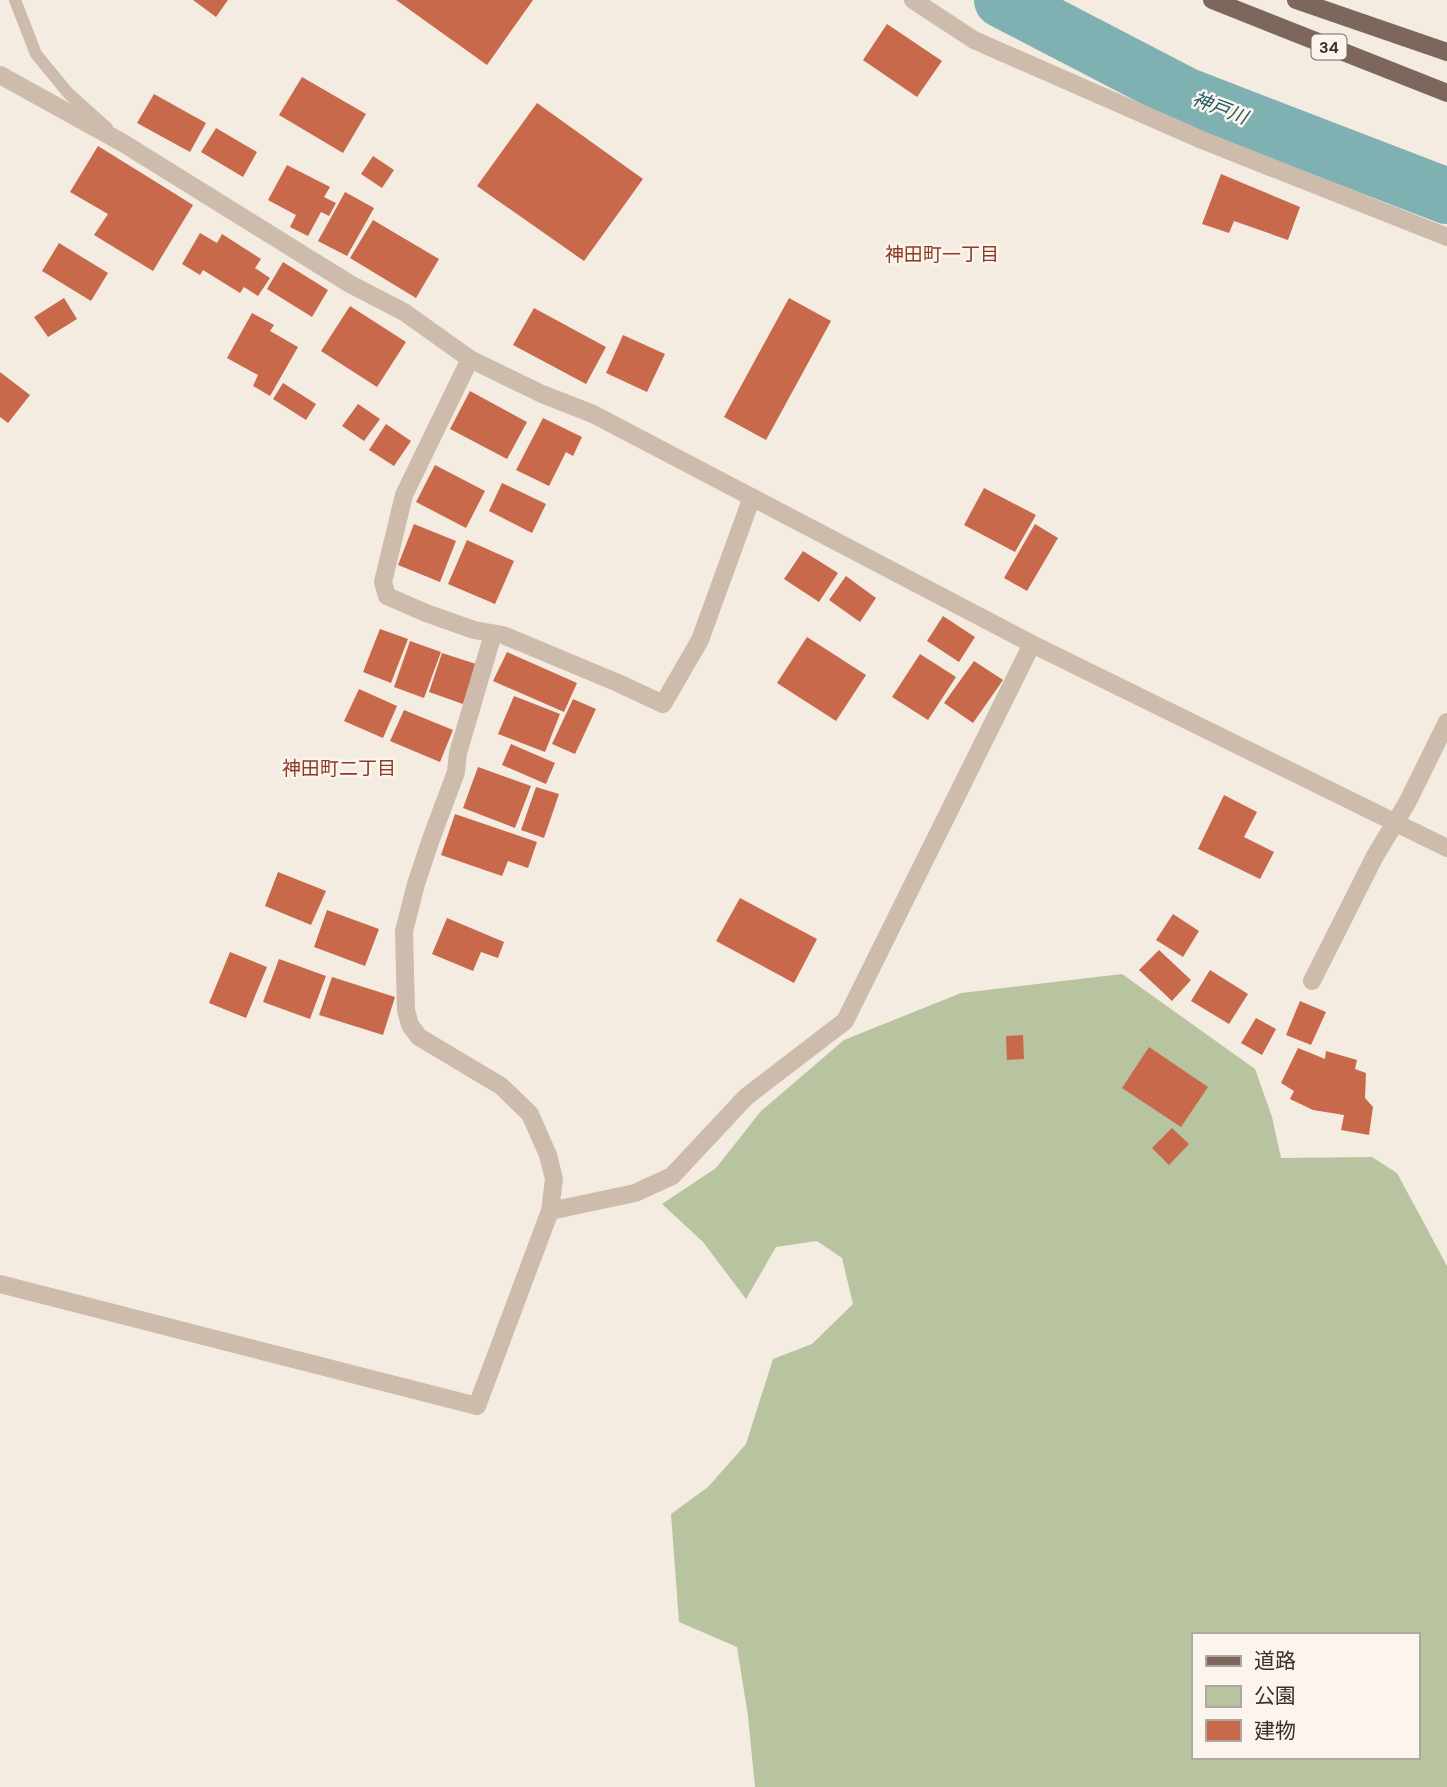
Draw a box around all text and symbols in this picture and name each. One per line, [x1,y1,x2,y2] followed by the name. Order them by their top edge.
[1312,34,1346,60] road number: 34
[1189,86,1253,131] water label: 神戸川
[885,242,999,267] district label: 神田町一丁目
[282,756,396,781] district label: 神田町二丁目
[1192,1633,1419,1759] legend
[1254,1647,1296,1675] text: 道路
[1254,1682,1296,1710] text: 公園
[1254,1717,1296,1745] text: 建物

